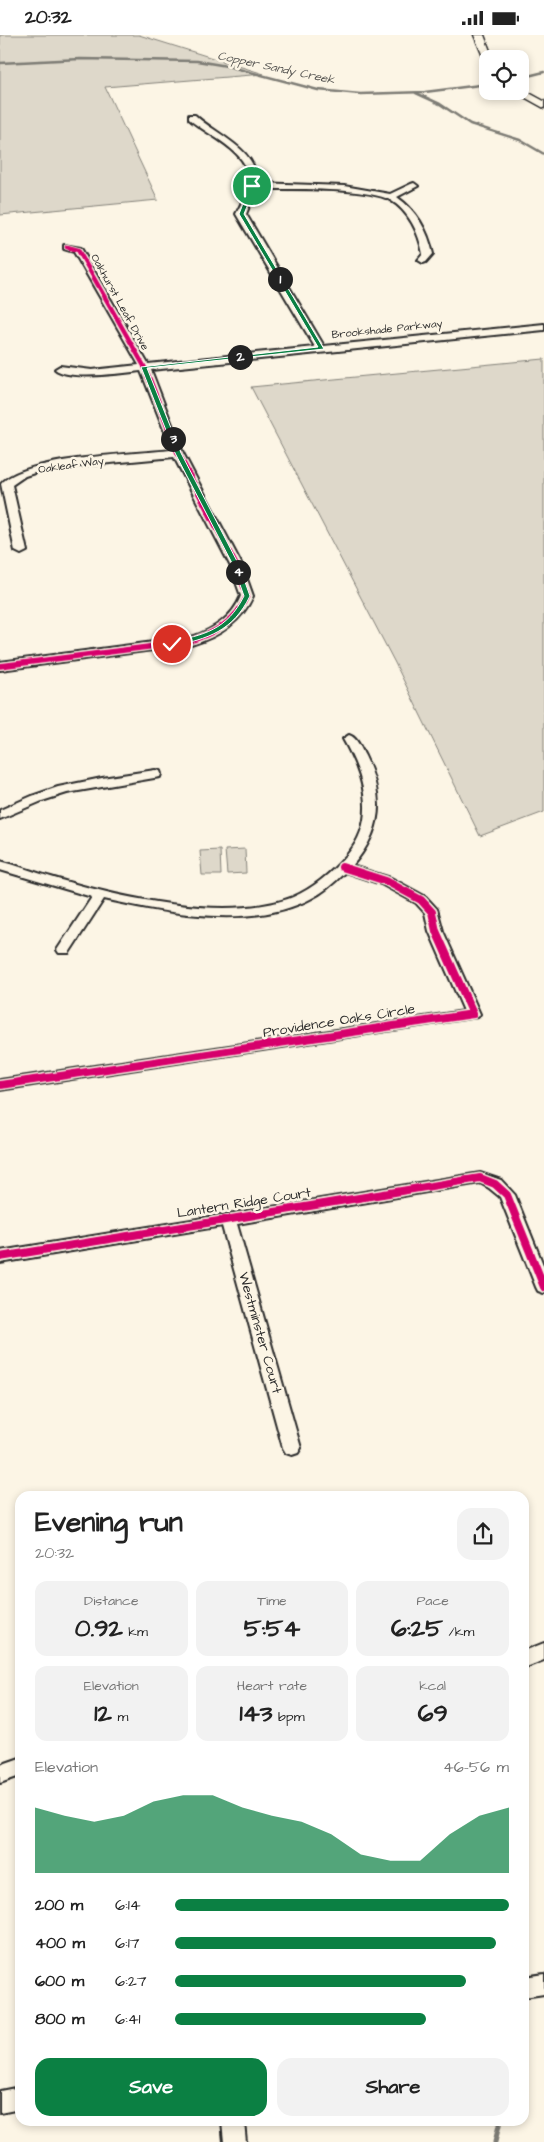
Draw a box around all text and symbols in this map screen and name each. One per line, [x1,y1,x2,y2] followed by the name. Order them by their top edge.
[25,4,72,31] text: 20:32
[216,47,337,89] water label: Copper Sandy Creek
[479,50,529,100] map controls
[479,50,529,100] button: locate
[231,165,273,207] pin
[238,172,266,200] icon: arrive
[87,251,153,353] street label: Oakhurst Leaf Drive
[268,267,292,291] pin: 1
[280,269,281,289] text: 1
[331,316,443,343] street label: Brookshade Parkway
[228,345,252,369] pin: 2
[236,347,245,367] text: 2
[160,427,186,451] pin: 3
[170,429,177,449] text: 3
[37,453,105,478] street label: Oakleaf Way
[226,559,250,585] pin: 4
[234,562,243,582] text: 4
[151,623,193,665] pin
[158,630,186,658] icon: check
[261,999,417,1043] street label: Providence Oaks Circle
[176,1182,313,1223] street label: Lantern Ridge Court
[233,1270,287,1396] street label: Westminster Court
[35,1503,183,1542] text: Evening run
[457,1508,509,1560] button: share
[35,1542,74,1564] text: 20:32
[84,1591,139,1611] text: Distance
[257,1591,287,1611] text: Time
[416,1591,449,1611] text: Pace
[75,1611,123,1646] text: 0.92
[244,1611,300,1646] text: 5:54
[391,1611,443,1646] text: 6:25
[123,1622,148,1642] text: km
[443,1622,474,1642] text: /km
[84,1676,139,1696] text: Elevation
[237,1676,307,1696] text: Heart rate
[419,1676,446,1696] text: kcal
[94,1696,112,1731] text: 12
[239,1696,272,1731] text: 143
[418,1696,448,1731] text: 69
[112,1707,128,1727] text: m
[272,1707,305,1727] text: bpm
[35,1756,98,1778] text: Elevation
[443,1756,509,1778] text: 46–56 m
[35,1894,83,1916] text: 200 m
[115,1894,141,1916] text: 6:14
[35,1932,85,1954] text: 400 m
[115,1932,140,1954] text: 6:17
[35,1970,84,1992] text: 600 m
[115,1970,147,1992] text: 6:27
[35,2008,84,2030] text: 800 m
[115,2008,141,2030] text: 6:41
[35,2058,267,2116] button: Save
[277,2058,509,2116] button: Share

